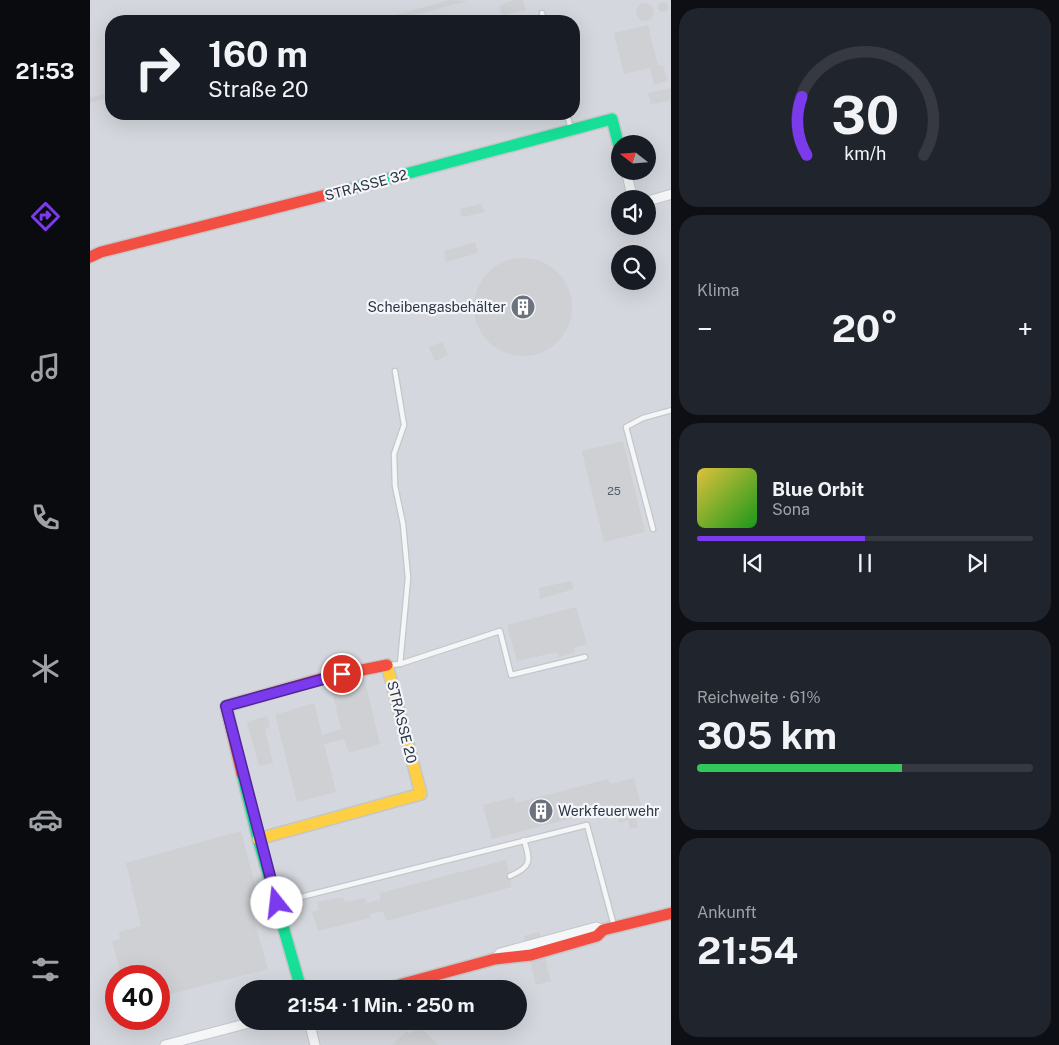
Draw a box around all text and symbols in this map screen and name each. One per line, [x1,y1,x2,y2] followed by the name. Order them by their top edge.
[208,34,308,75] text: 160 m
[125,35,190,100] icon: right
[16,58,74,84] text: 21:53
[208,76,308,102] text: Straße 20
[831,85,899,146] text: 30
[611,135,656,180] north arrow
[611,135,656,290] map controls
[844,143,886,164] text: km/h
[323,166,409,204] street label: STRASSE 32
[611,190,656,235] button: sound
[28,199,63,234] icon: directions
[611,245,656,290] button: search
[697,281,739,300] text: Klima
[510,294,536,320] building icon: Scheibengasbehälter
[367,299,506,315] place label: Scheibengasbehälter
[832,306,898,351] text: 20°
[697,312,713,345] text: −
[1017,312,1033,345] text: +
[28,350,63,385] icon: music
[772,478,864,500] text: Blue Orbit
[607,485,621,497] house number: 25
[28,500,63,535] icon: phone
[772,500,810,519] text: Sona
[739,549,767,577] icon: previous
[851,549,879,577] icon: pause
[963,549,991,577] icon: next
[28,651,63,686] icon: climate
[321,653,363,695] pin
[328,660,356,688] icon: arrive
[384,679,420,765] street label: STRASSE 20
[697,688,821,707] text: Reichweite · 61%
[697,713,837,758] text: 305 km
[528,798,554,824] building icon: Werkfeuerwehr
[28,802,63,837] icon: car
[558,803,659,819] place label: Werkfeuerwehr
[250,876,302,928] position arrow
[697,903,757,922] text: Ankunft
[697,928,798,973] text: 21:54
[28,952,63,987] icon: filters
[105,965,170,1030] speed limit sign: 40
[287,994,475,1016] text: 21:54 · 1 Min. · 250 m

